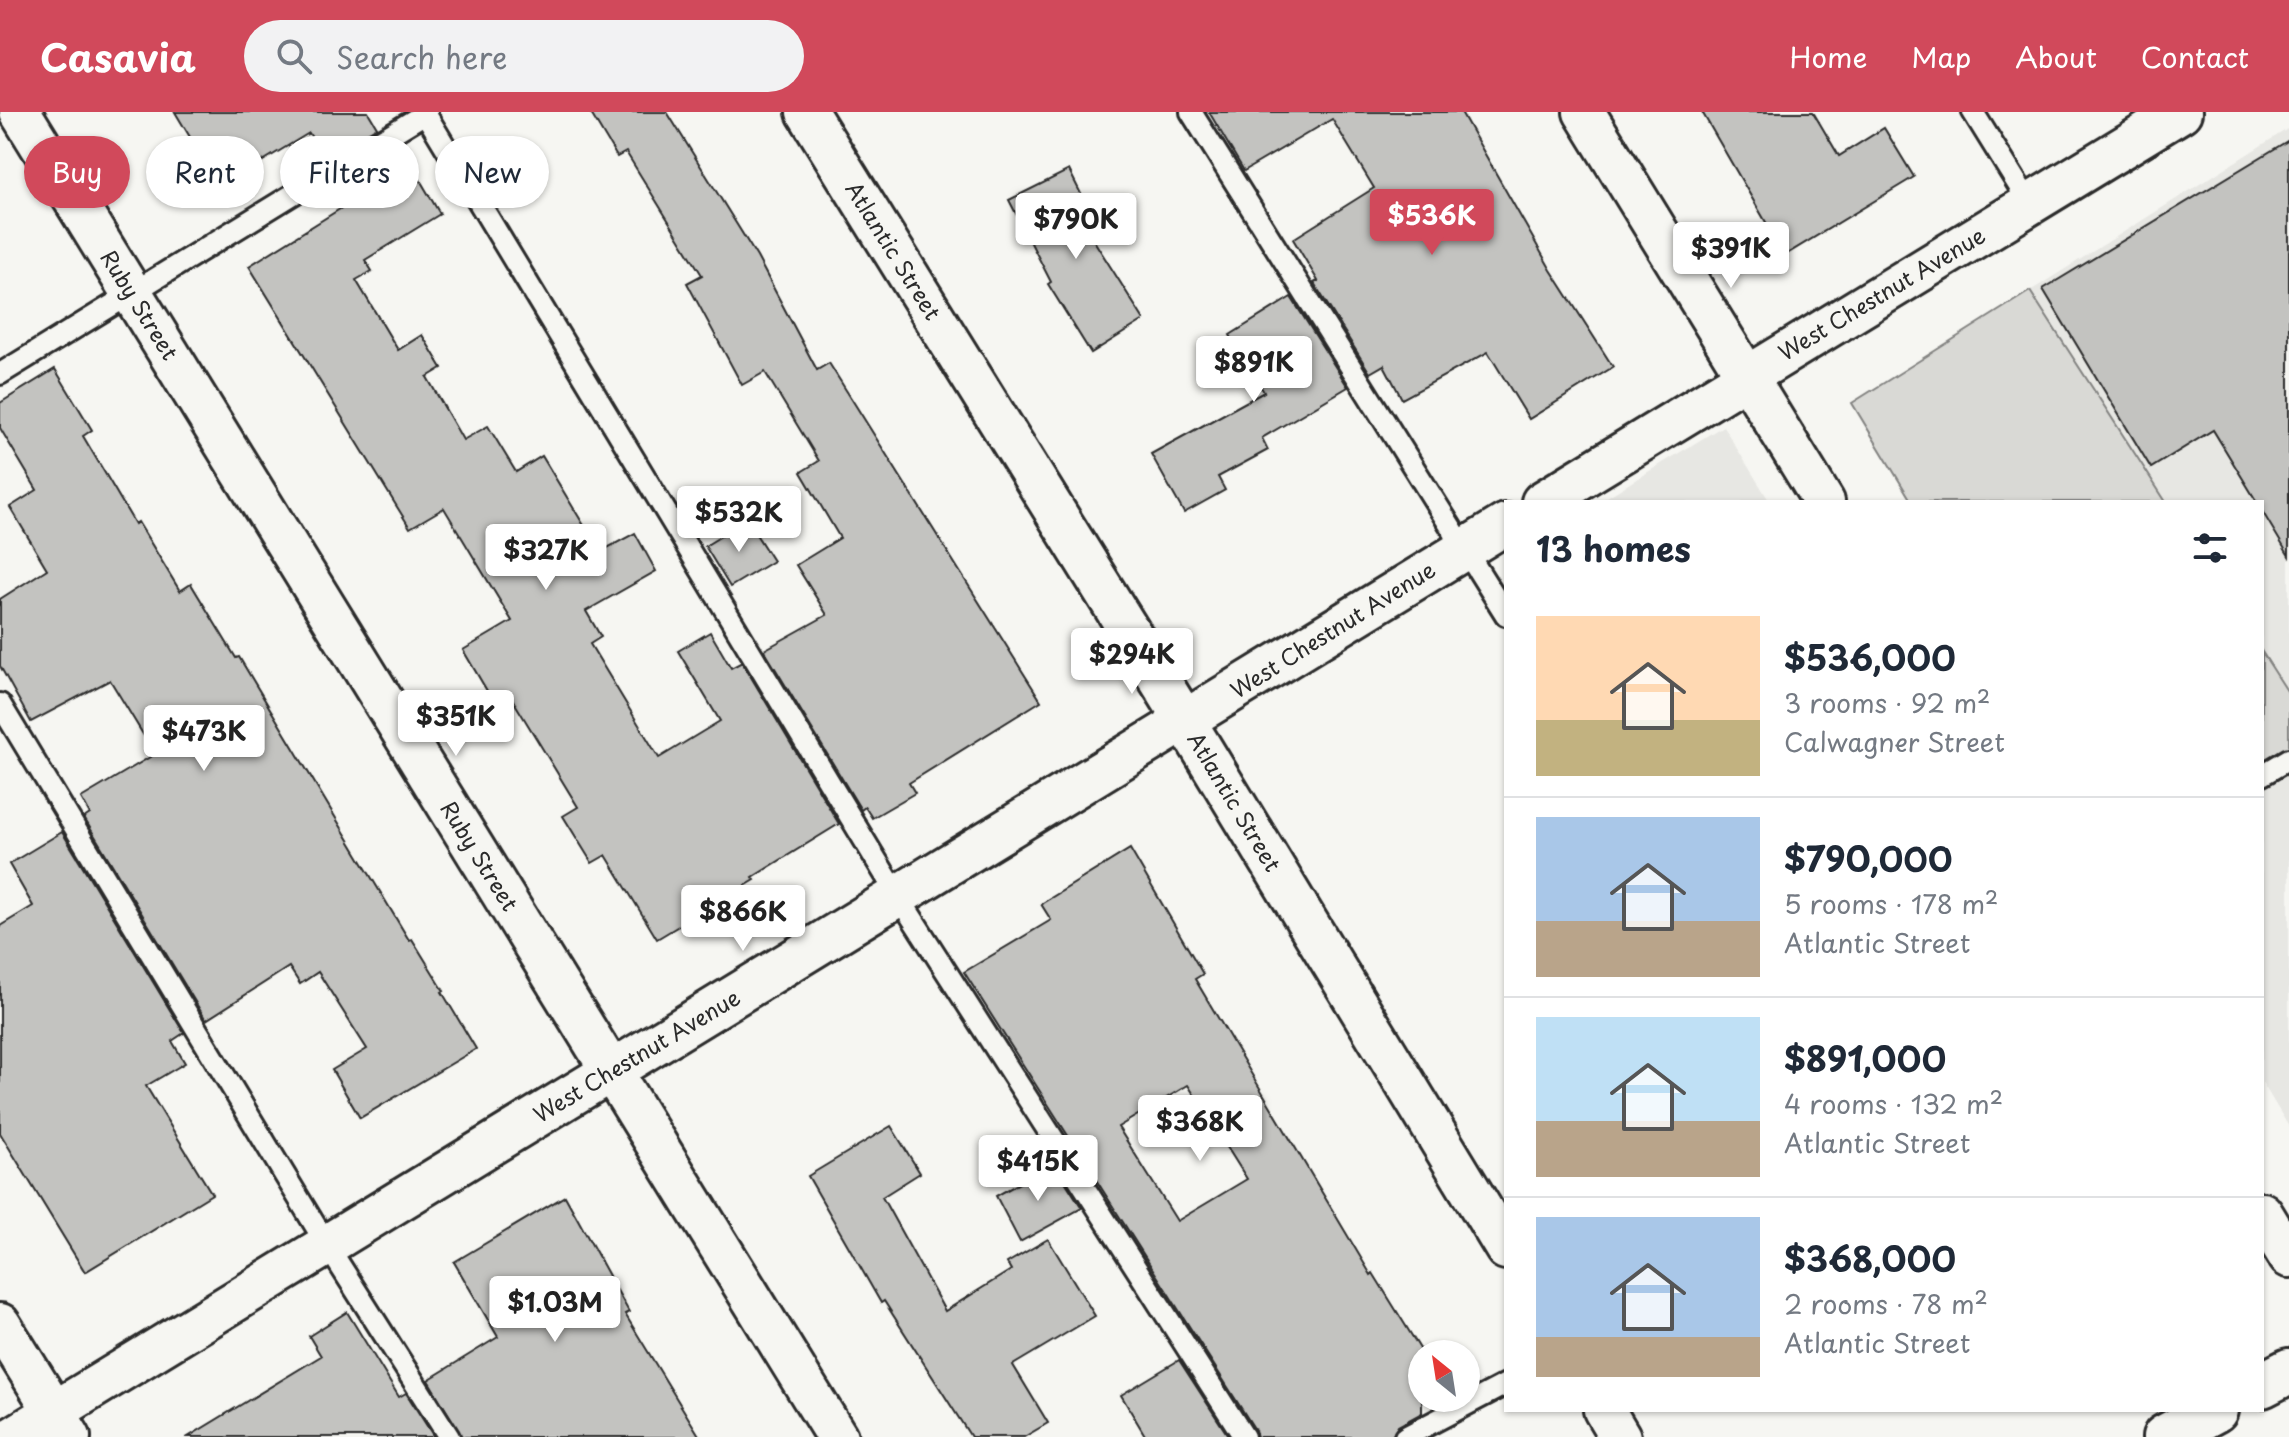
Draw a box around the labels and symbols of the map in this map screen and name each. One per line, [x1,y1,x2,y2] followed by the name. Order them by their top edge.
[838,175,950,326] street label: Atlantic Street
[1376,189,1488,257] pin: $536K
[1020,193,1132,261] pin: $790K
[1771,218,1991,368] street label: West Chestnut Avenue
[1675,222,1787,290] pin: $391K
[93,243,187,366] street label: Ruby Street
[1198,336,1310,404] pin: $891K
[683,486,795,554] pin: $532K
[490,524,602,592] pin: $327K
[1223,552,1441,705] street label: West Chestnut Avenue
[1076,628,1188,696] pin: $294K
[400,690,512,758] pin: $351K
[148,705,260,773] pin: $473K
[1181,725,1290,877] street label: Atlantic Street
[433,794,527,917] street label: Ruby Street
[687,885,799,953] pin: $866K
[526,980,746,1130] street label: West Chestnut Avenue
[1144,1095,1256,1163] pin: $368K
[982,1135,1094,1203] pin: $415K
[490,1276,620,1344] pin: $1.03M
[1408,1340,1480,1412] north arrow

